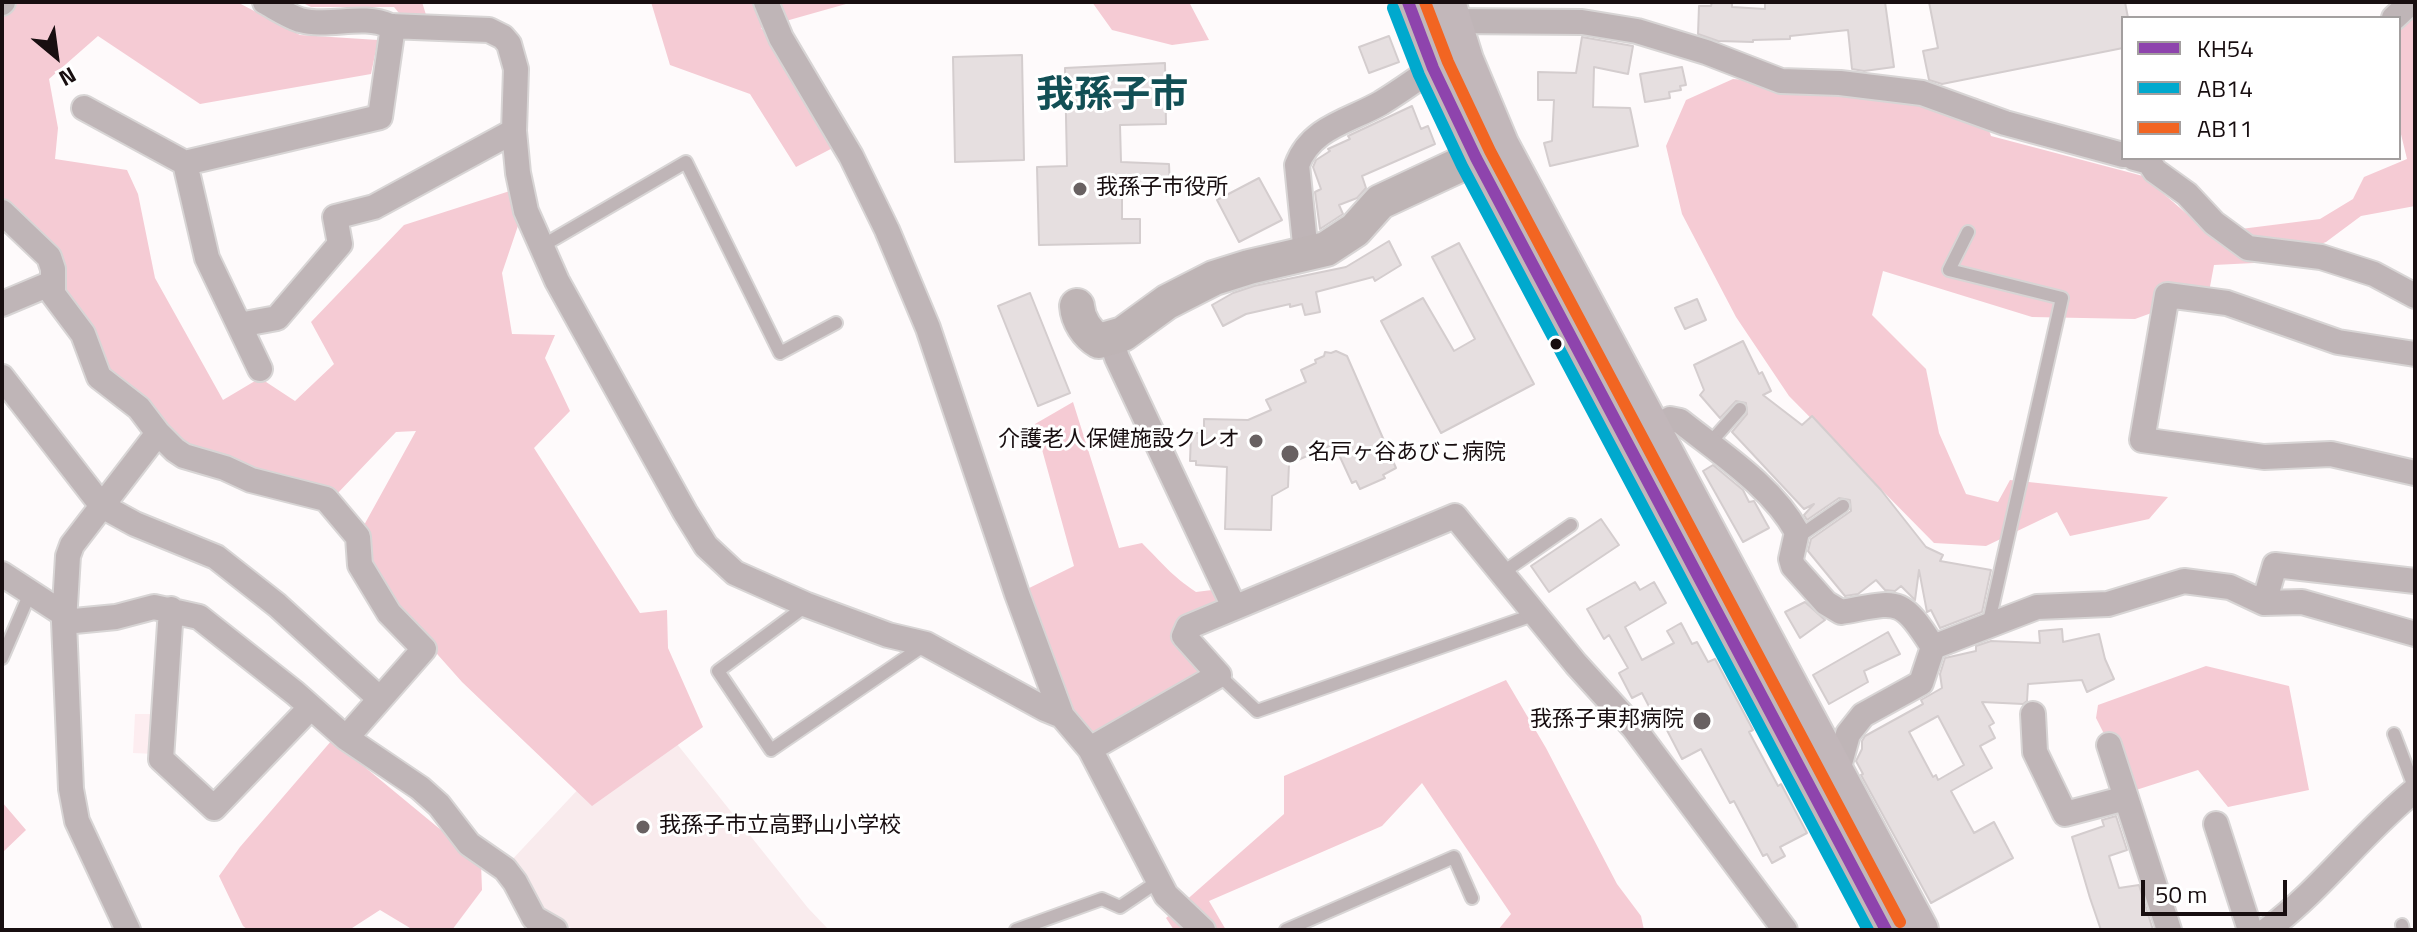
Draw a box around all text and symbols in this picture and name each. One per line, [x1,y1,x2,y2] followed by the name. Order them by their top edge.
[16,16,96,96] north arrow
[2121,16,2401,160] legend
[2197,30,2254,66] text: KH54
[53,58,83,96] text: N
[2197,70,2253,106] text: AB14
[1036,75,1188,121] district label: 我孫子市
[2197,110,2253,146] text: AB11
[1096,176,1228,202] place label: 我孫子市役所
[1071,180,1089,198] marker: 我孫子市役所
[1548,336,1564,352] unlabelled marker
[998,428,1240,454] place label: 介護老人保健施設クレオ
[1247,432,1265,450] marker: 介護老人保健施設クレオ
[1308,441,1506,467] place label: 名戸ヶ谷あびこ病院
[1279,443,1301,465] marker: 名戸ヶ谷あびこ病院
[1530,708,1684,734] place label: 我孫子東邦病院
[1691,710,1713,732] marker: 我孫子東邦病院
[659,814,901,840] place label: 我孫子市立高野山小学校
[634,818,652,836] marker: 我孫子市立高野山小学校
[2145,864,2291,914] scale bar
[2155,876,2207,912] text: 50 m

